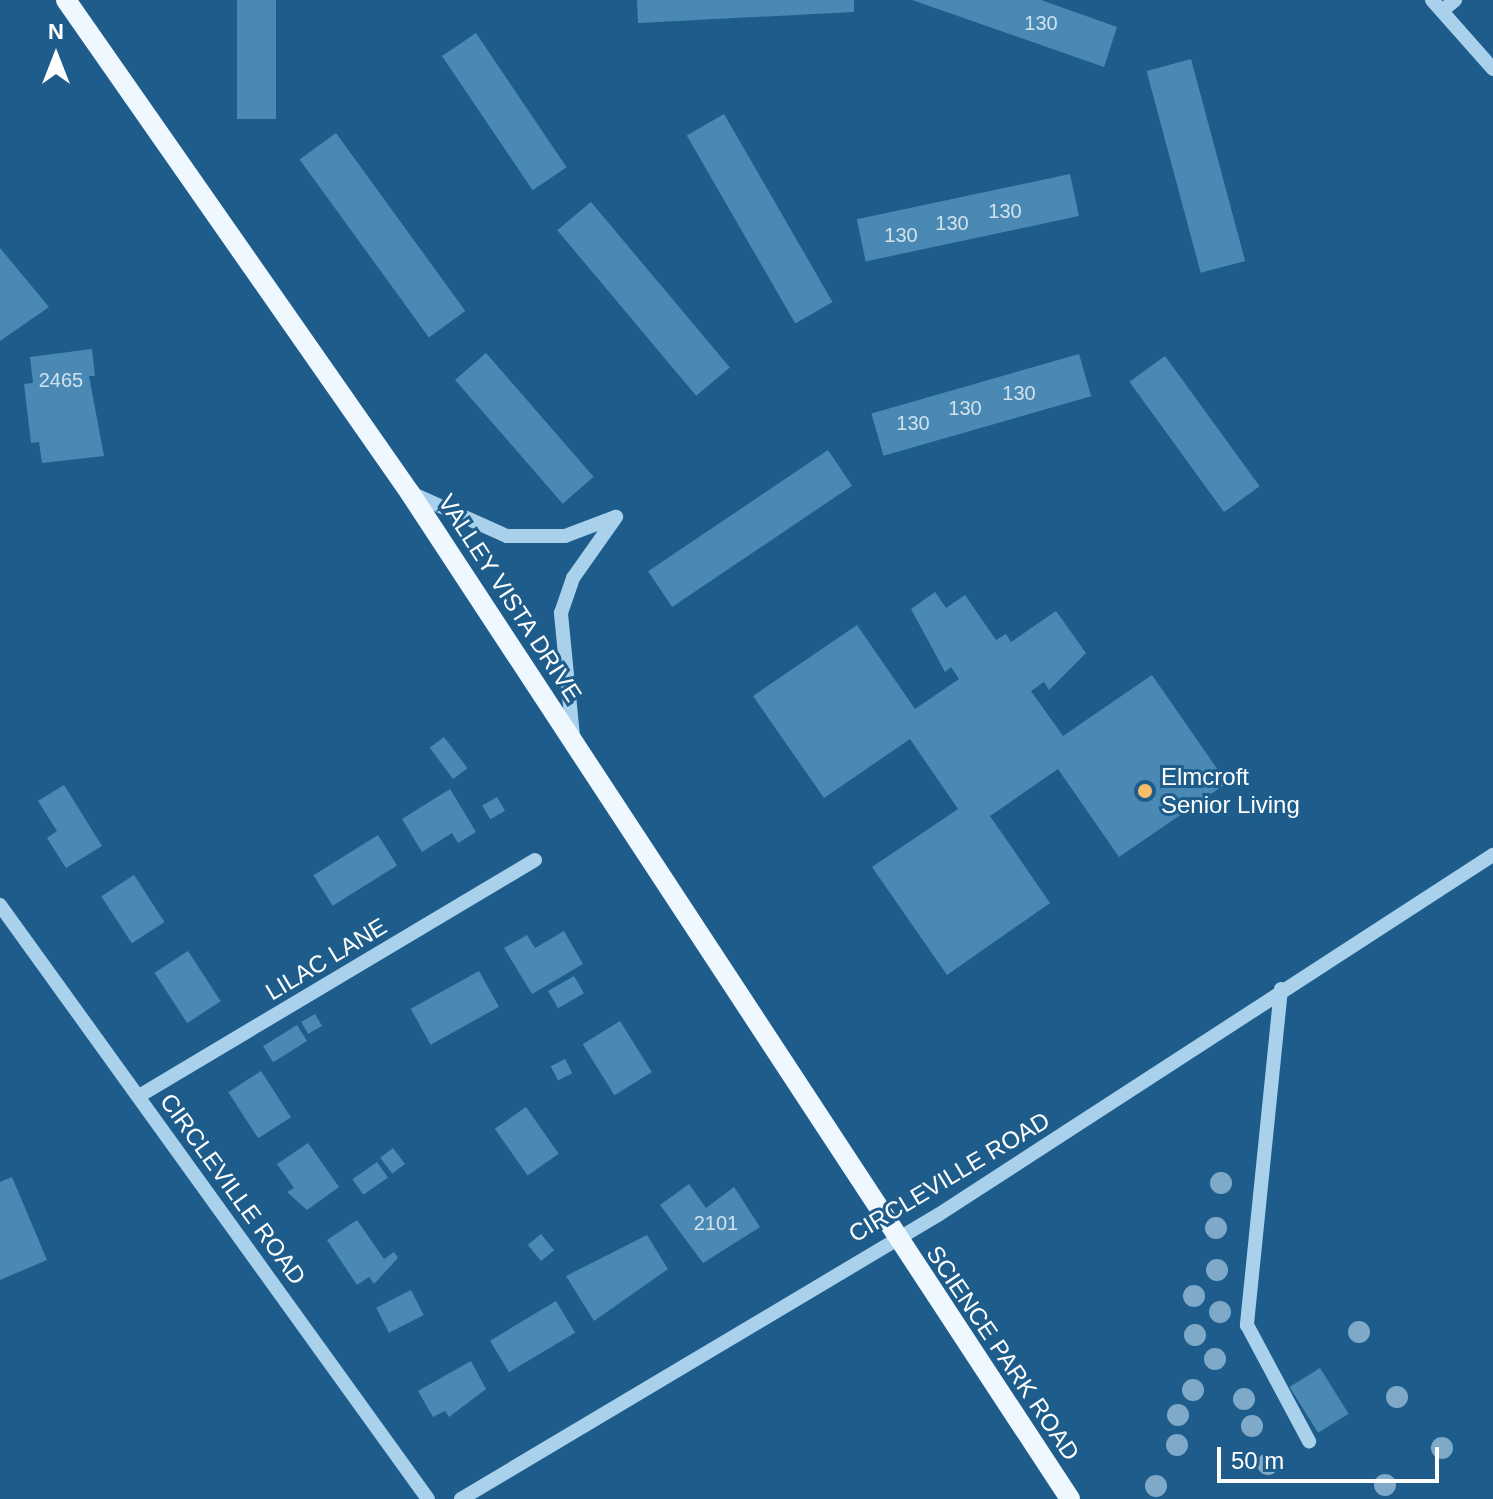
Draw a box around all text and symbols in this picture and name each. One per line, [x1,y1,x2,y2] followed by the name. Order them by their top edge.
[1024,11,1058,35] house number: 130
[16,16,96,96] north arrow
[48,19,64,44] text: N
[988,199,1022,223] house number: 130
[935,211,969,235] house number: 130
[884,223,918,247] house number: 130
[39,368,83,392] house number: 2465
[1002,381,1036,405] house number: 130
[948,396,982,420] house number: 130
[896,411,930,435] house number: 130
[432,488,588,708] street label: VALLEY VISTA DRIVE
[1161,763,1300,819] place label: Elmcroft Senior Living
[1136,782,1154,800] marker: Elmcroft Senior Living
[260,912,392,1006] street label: LILAC LANE
[154,1088,312,1290] street label: CIRCLEVILLE ROAD
[843,1106,1055,1248] street label: CIRCLEVILLE ROAD
[694,1211,738,1235] house number: 2101
[920,1240,1086,1466] street label: SCIENCE PARK ROAD
[1221,1431,1443,1481] scale bar
[1231,1447,1284,1474] text: 50 m

